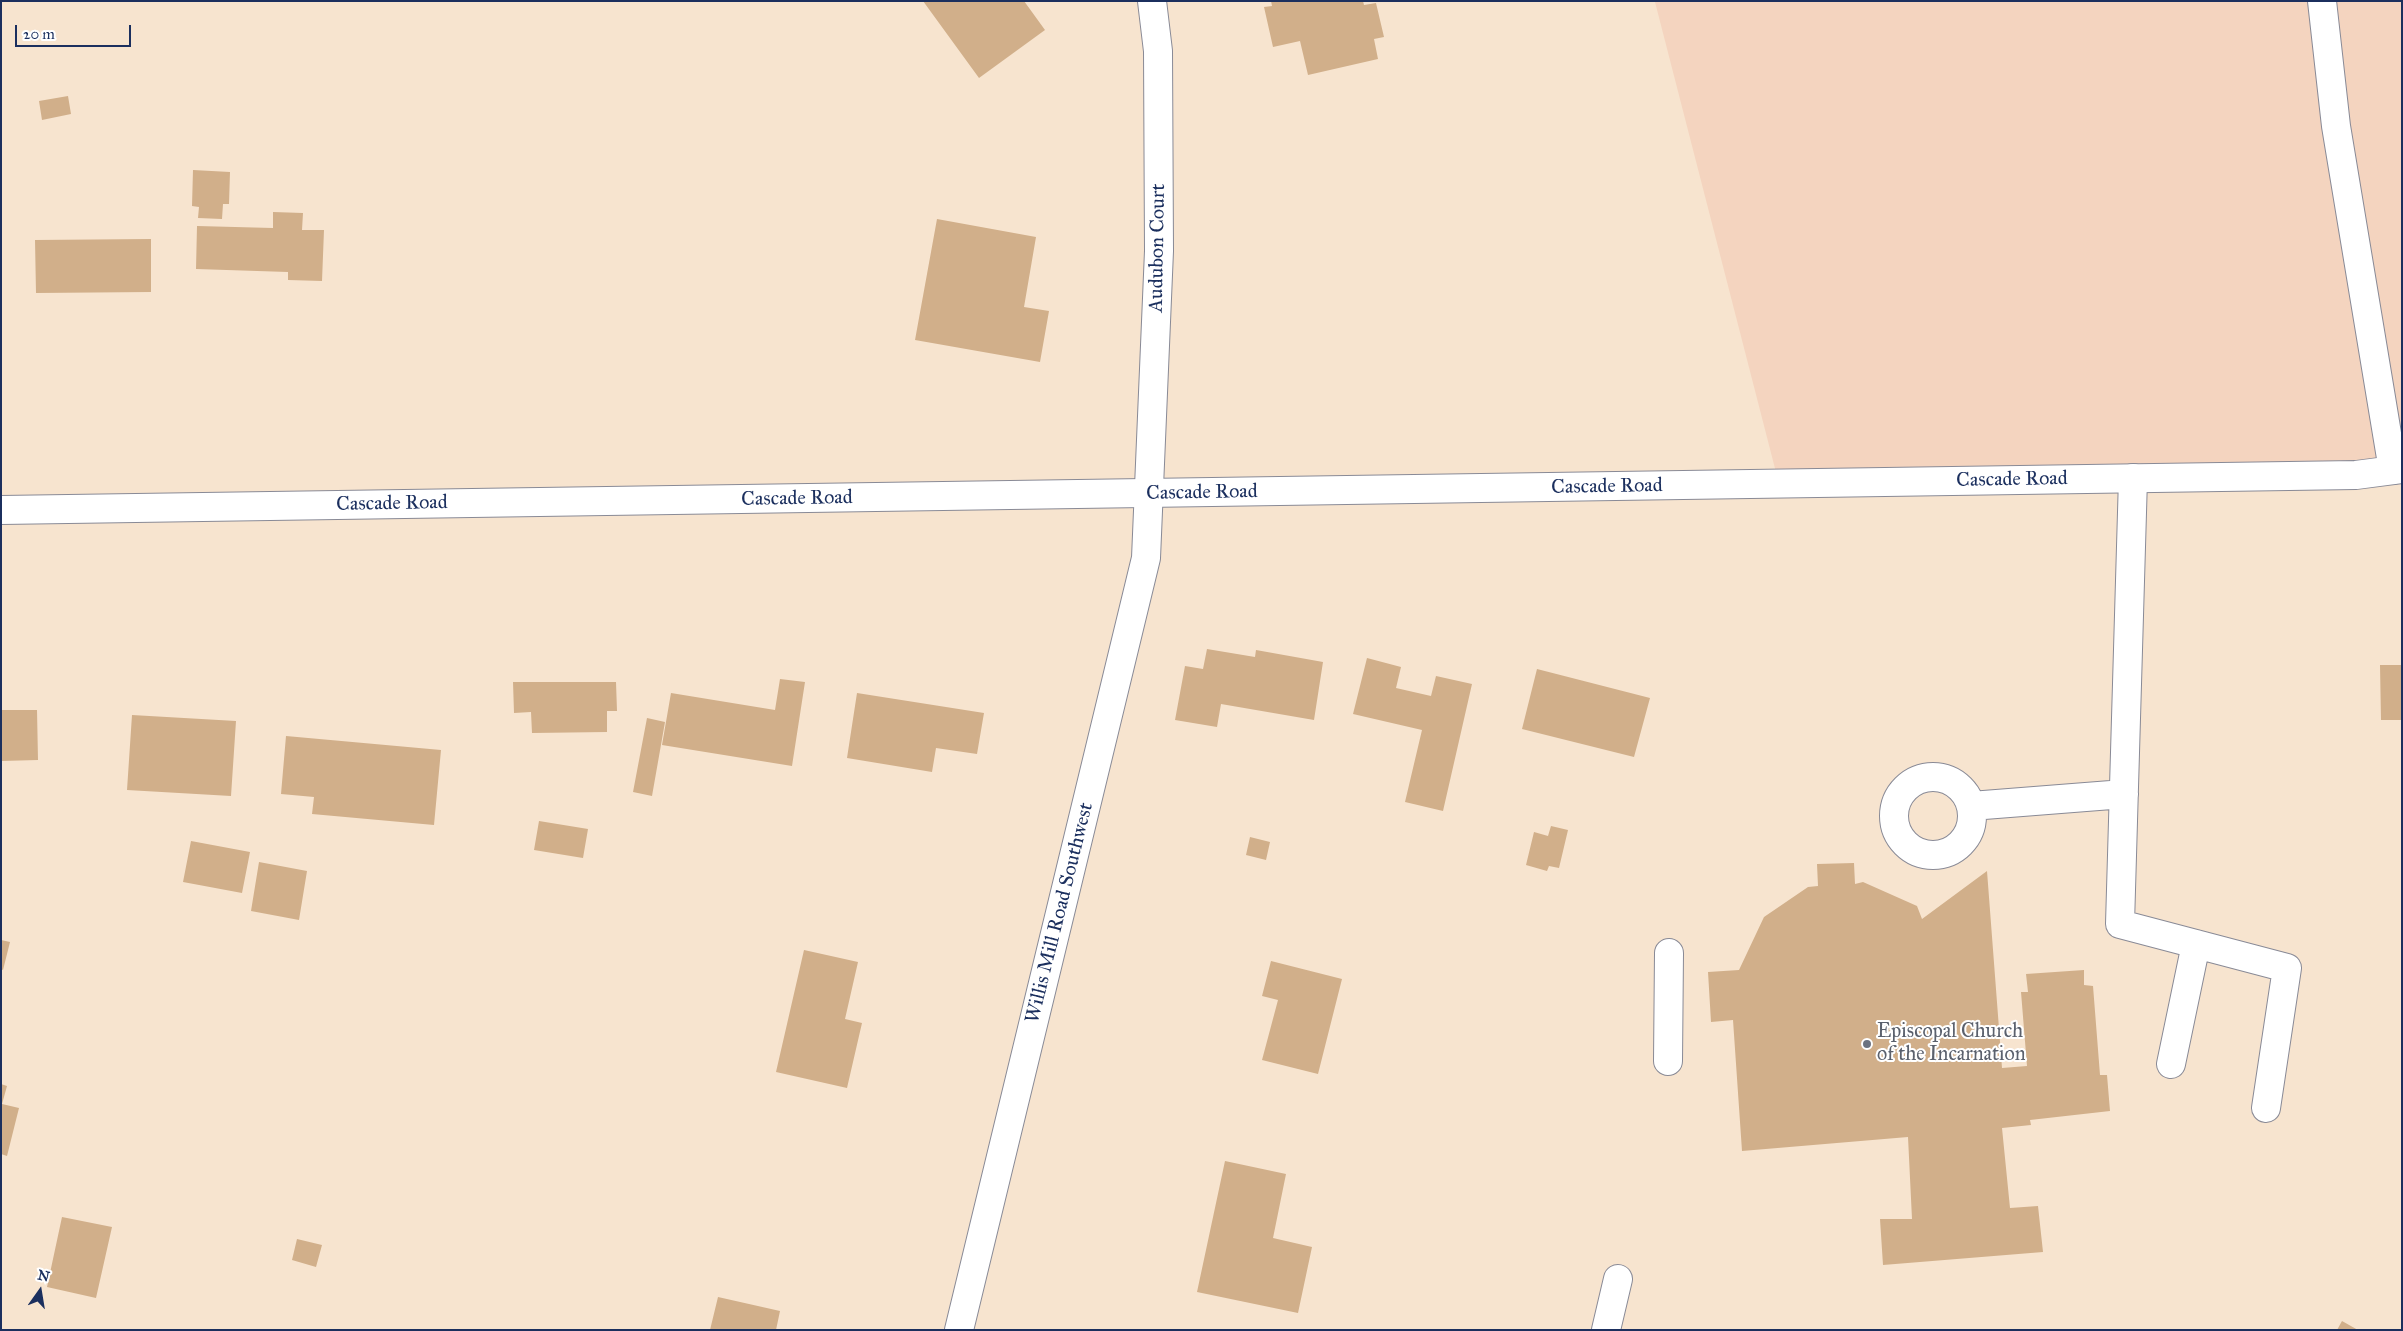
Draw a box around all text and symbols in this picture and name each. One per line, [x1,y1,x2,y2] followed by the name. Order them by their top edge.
[18,15,134,47] scale bar
[23,25,55,43] text: 20 m
[1145,183,1171,313] street label: Audubon Court
[1956,467,2068,493] street label: Cascade Road
[1551,474,1663,500] street label: Cascade Road
[1146,480,1258,506] street label: Cascade Road
[741,486,853,512] street label: Cascade Road
[336,491,448,517] street label: Cascade Road
[1021,800,1099,1026] street label: Willis Mill Road Southwest
[1877,1020,2026,1067] place label: Episcopal Church of the Incarnation
[1861,1038,1873,1050] marker: Episcopal Church of the Incarnation
[15,1266,65,1316] north arrow
[36,1266,51,1286] text: N

